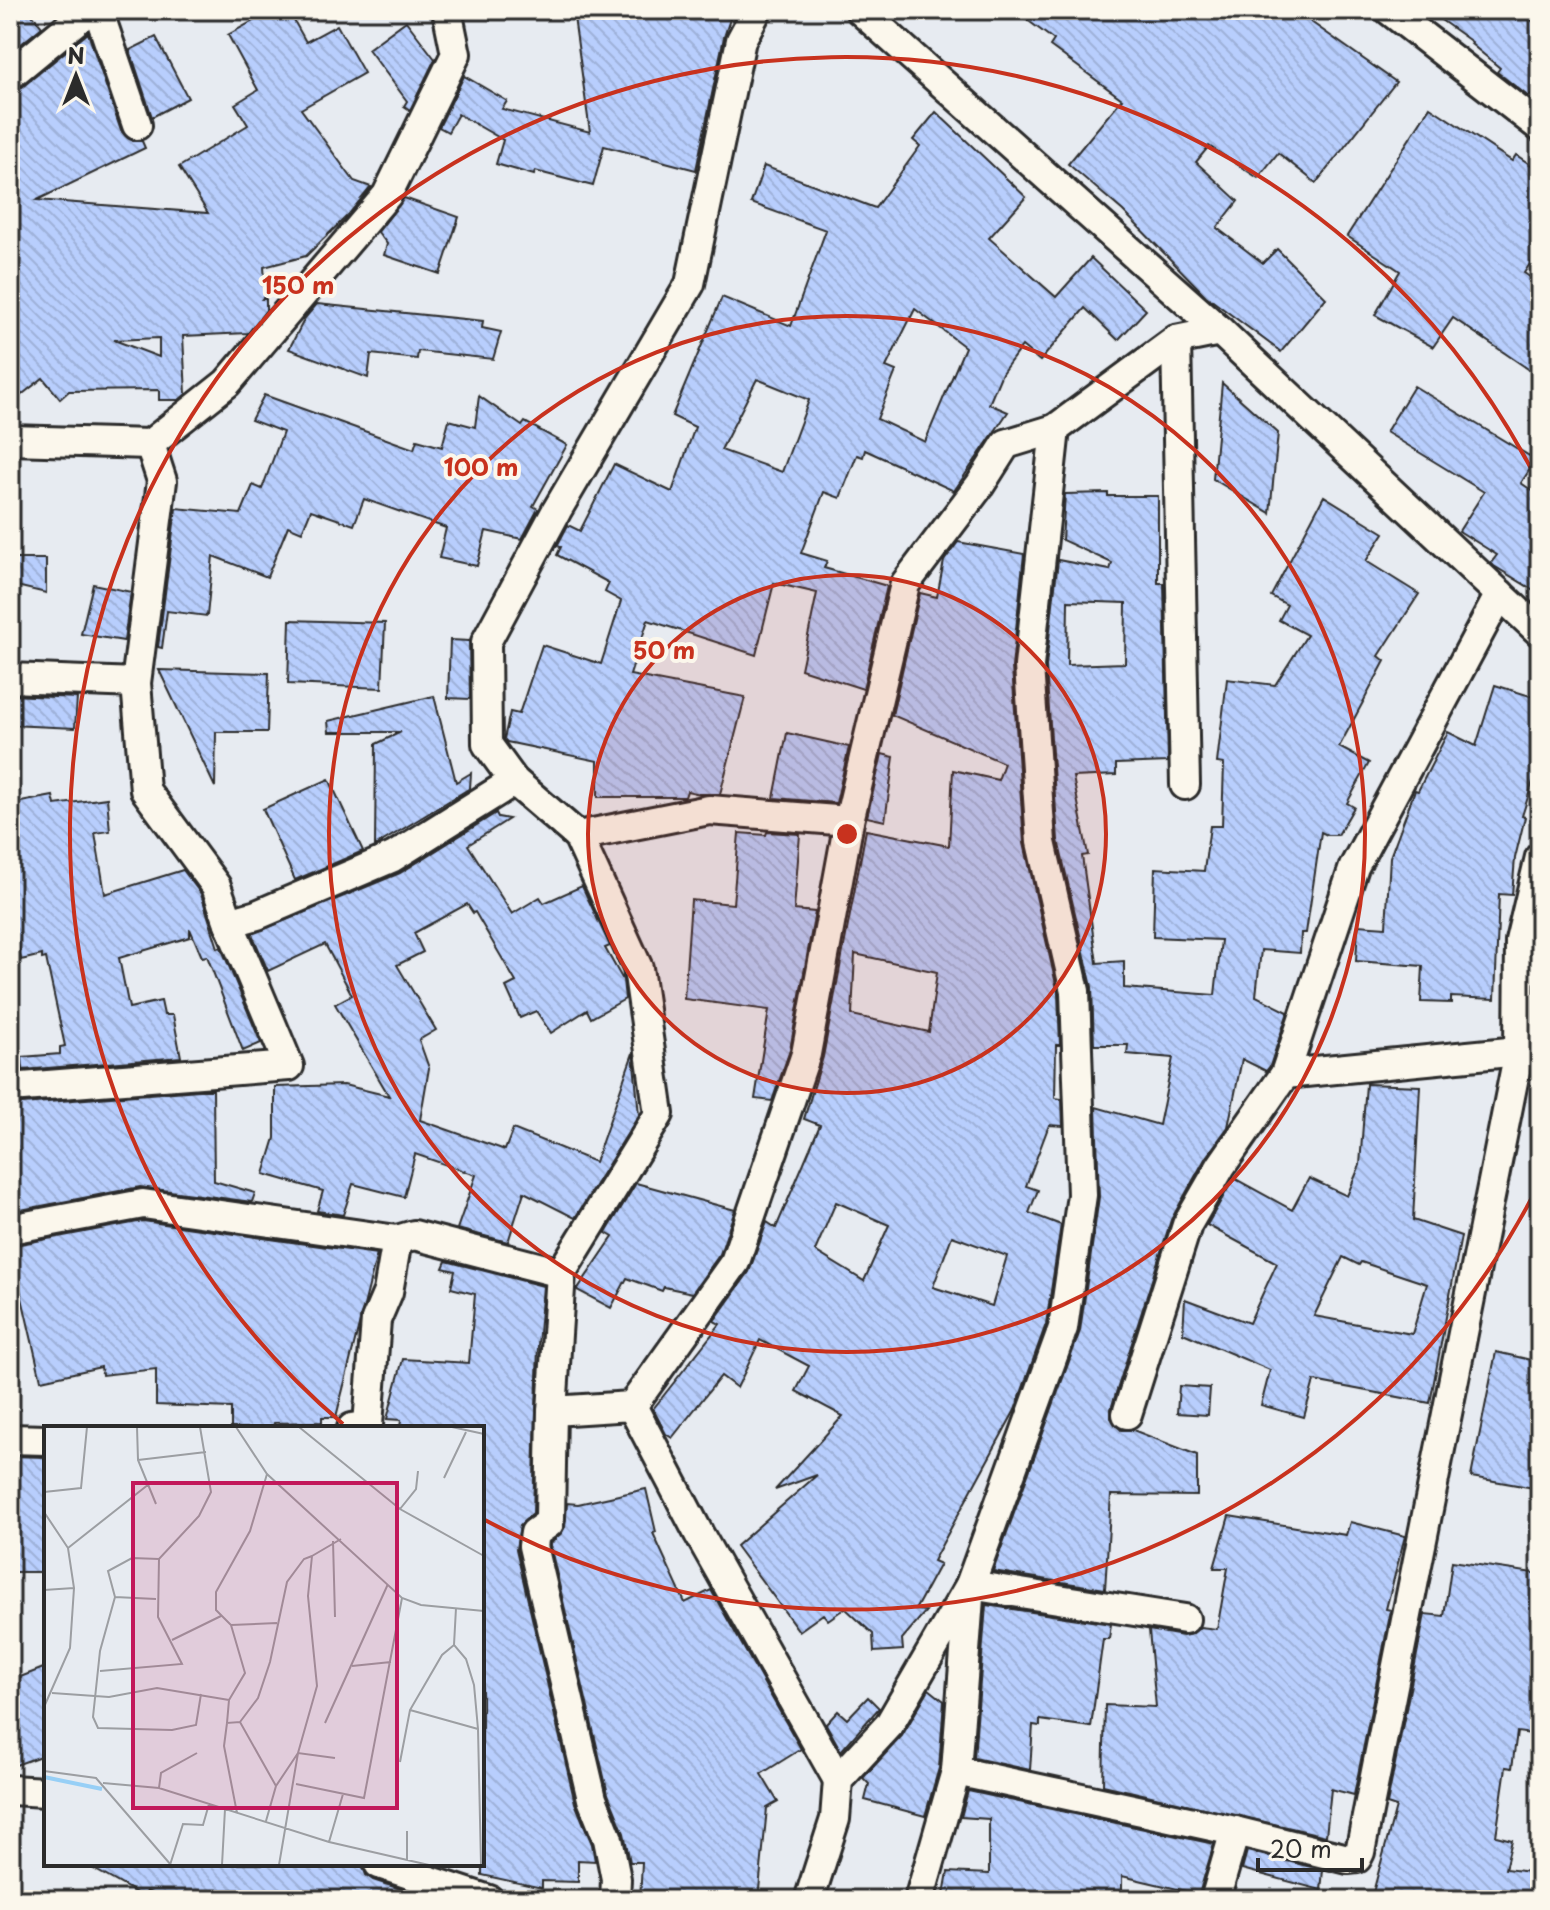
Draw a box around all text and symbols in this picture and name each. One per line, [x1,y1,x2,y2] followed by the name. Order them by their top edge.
[36,36,116,116] north arrow
[67,38,85,71] text: N
[262,266,334,302] text: 150 m
[444,448,518,484] text: 100 m
[633,631,695,667] text: 50 m
[833,820,861,848] centre of rings
[44,1426,484,1866] inset map
[1258,1822,1362,1872] scale bar
[1270,1830,1332,1866] text: 20 m

